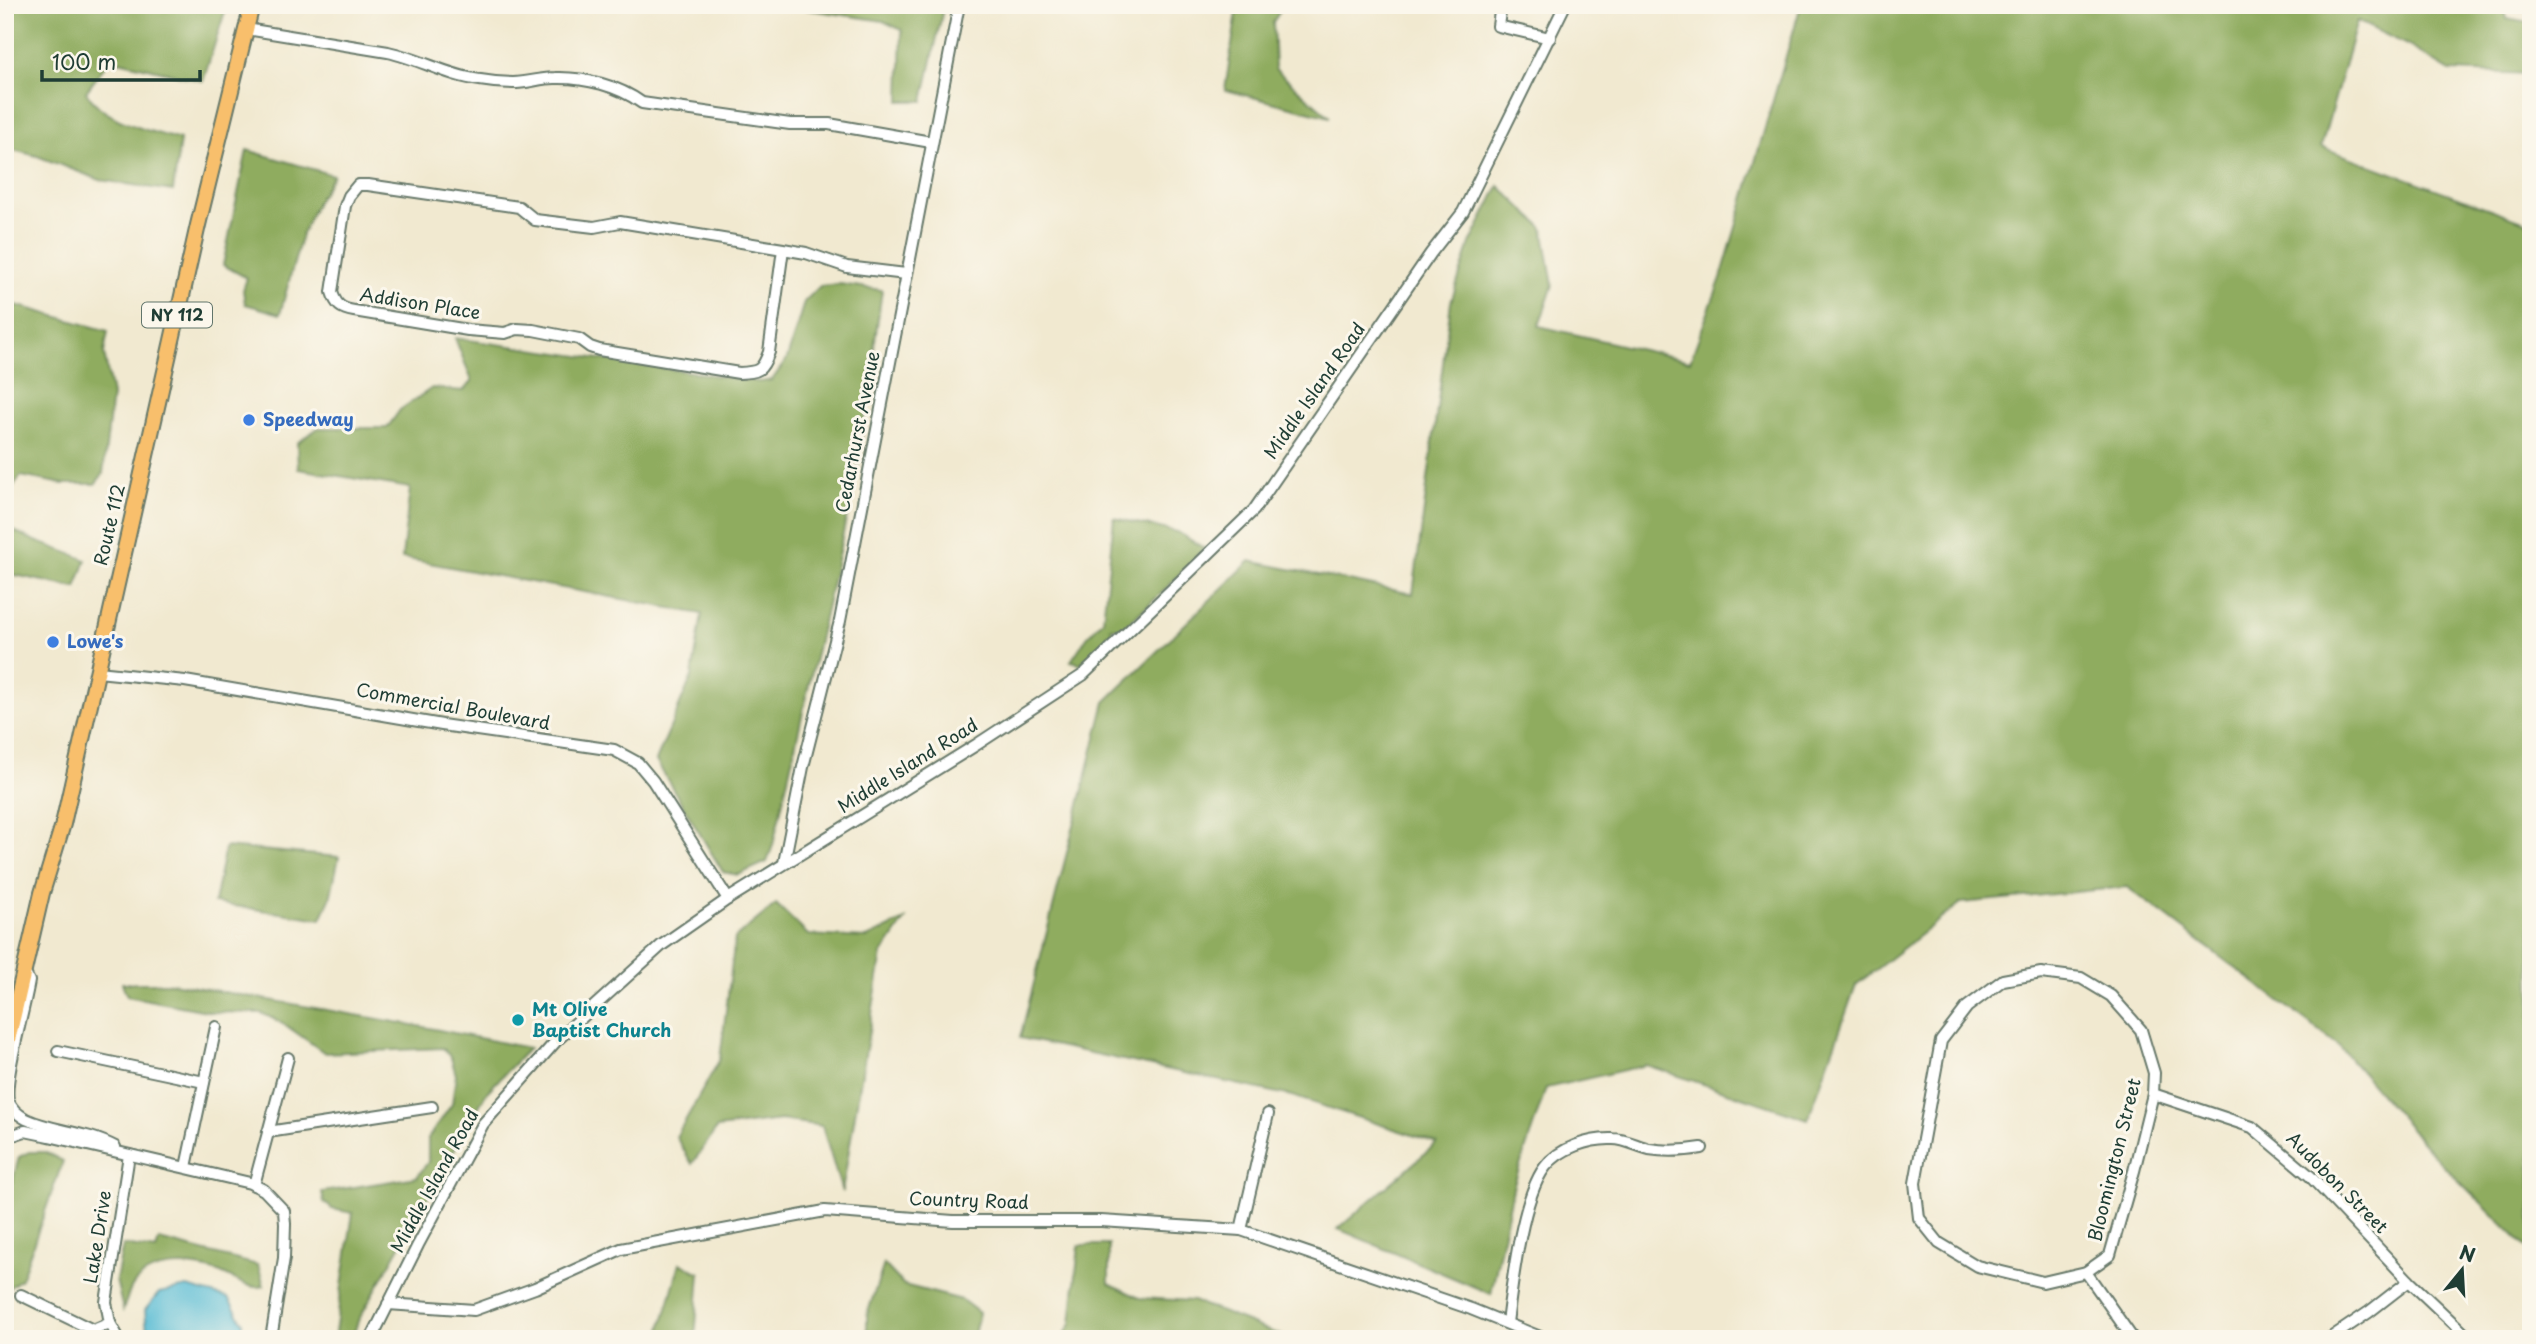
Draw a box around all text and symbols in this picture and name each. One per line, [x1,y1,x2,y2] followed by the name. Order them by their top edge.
[42,38,200,82] scale bar
[52,45,116,77] text: 100 m
[358,280,482,325] street label: Addison Place
[142,302,212,328] road number: NY 112
[1257,316,1371,464] street label: Middle Island Road
[828,348,885,515] street label: Cedarhurst Avenue
[263,405,354,432] place label: Speedway
[241,412,257,428] marker: Speedway
[86,481,131,568] street label: Route 112
[67,627,124,654] place label: Lowe's
[45,634,61,650] marker: Lowe's
[354,675,552,736] street label: Commercial Boulevard
[832,711,983,819] street label: Middle Island Road
[532,995,671,1043] place label: Mt Olive Baptist Church
[510,1012,526,1028] marker: Mt Olive Baptist Church
[2080,1075,2147,1244] street label: Bloomington Street
[383,1103,485,1257] street label: Middle Island Road
[2281,1125,2395,1239] street label: Audobon Street
[909,1184,1029,1215] street label: Country Road
[76,1188,117,1285] street label: Lake Drive
[2428,1236,2498,1306] north arrow
[2456,1237,2479,1269] text: N

